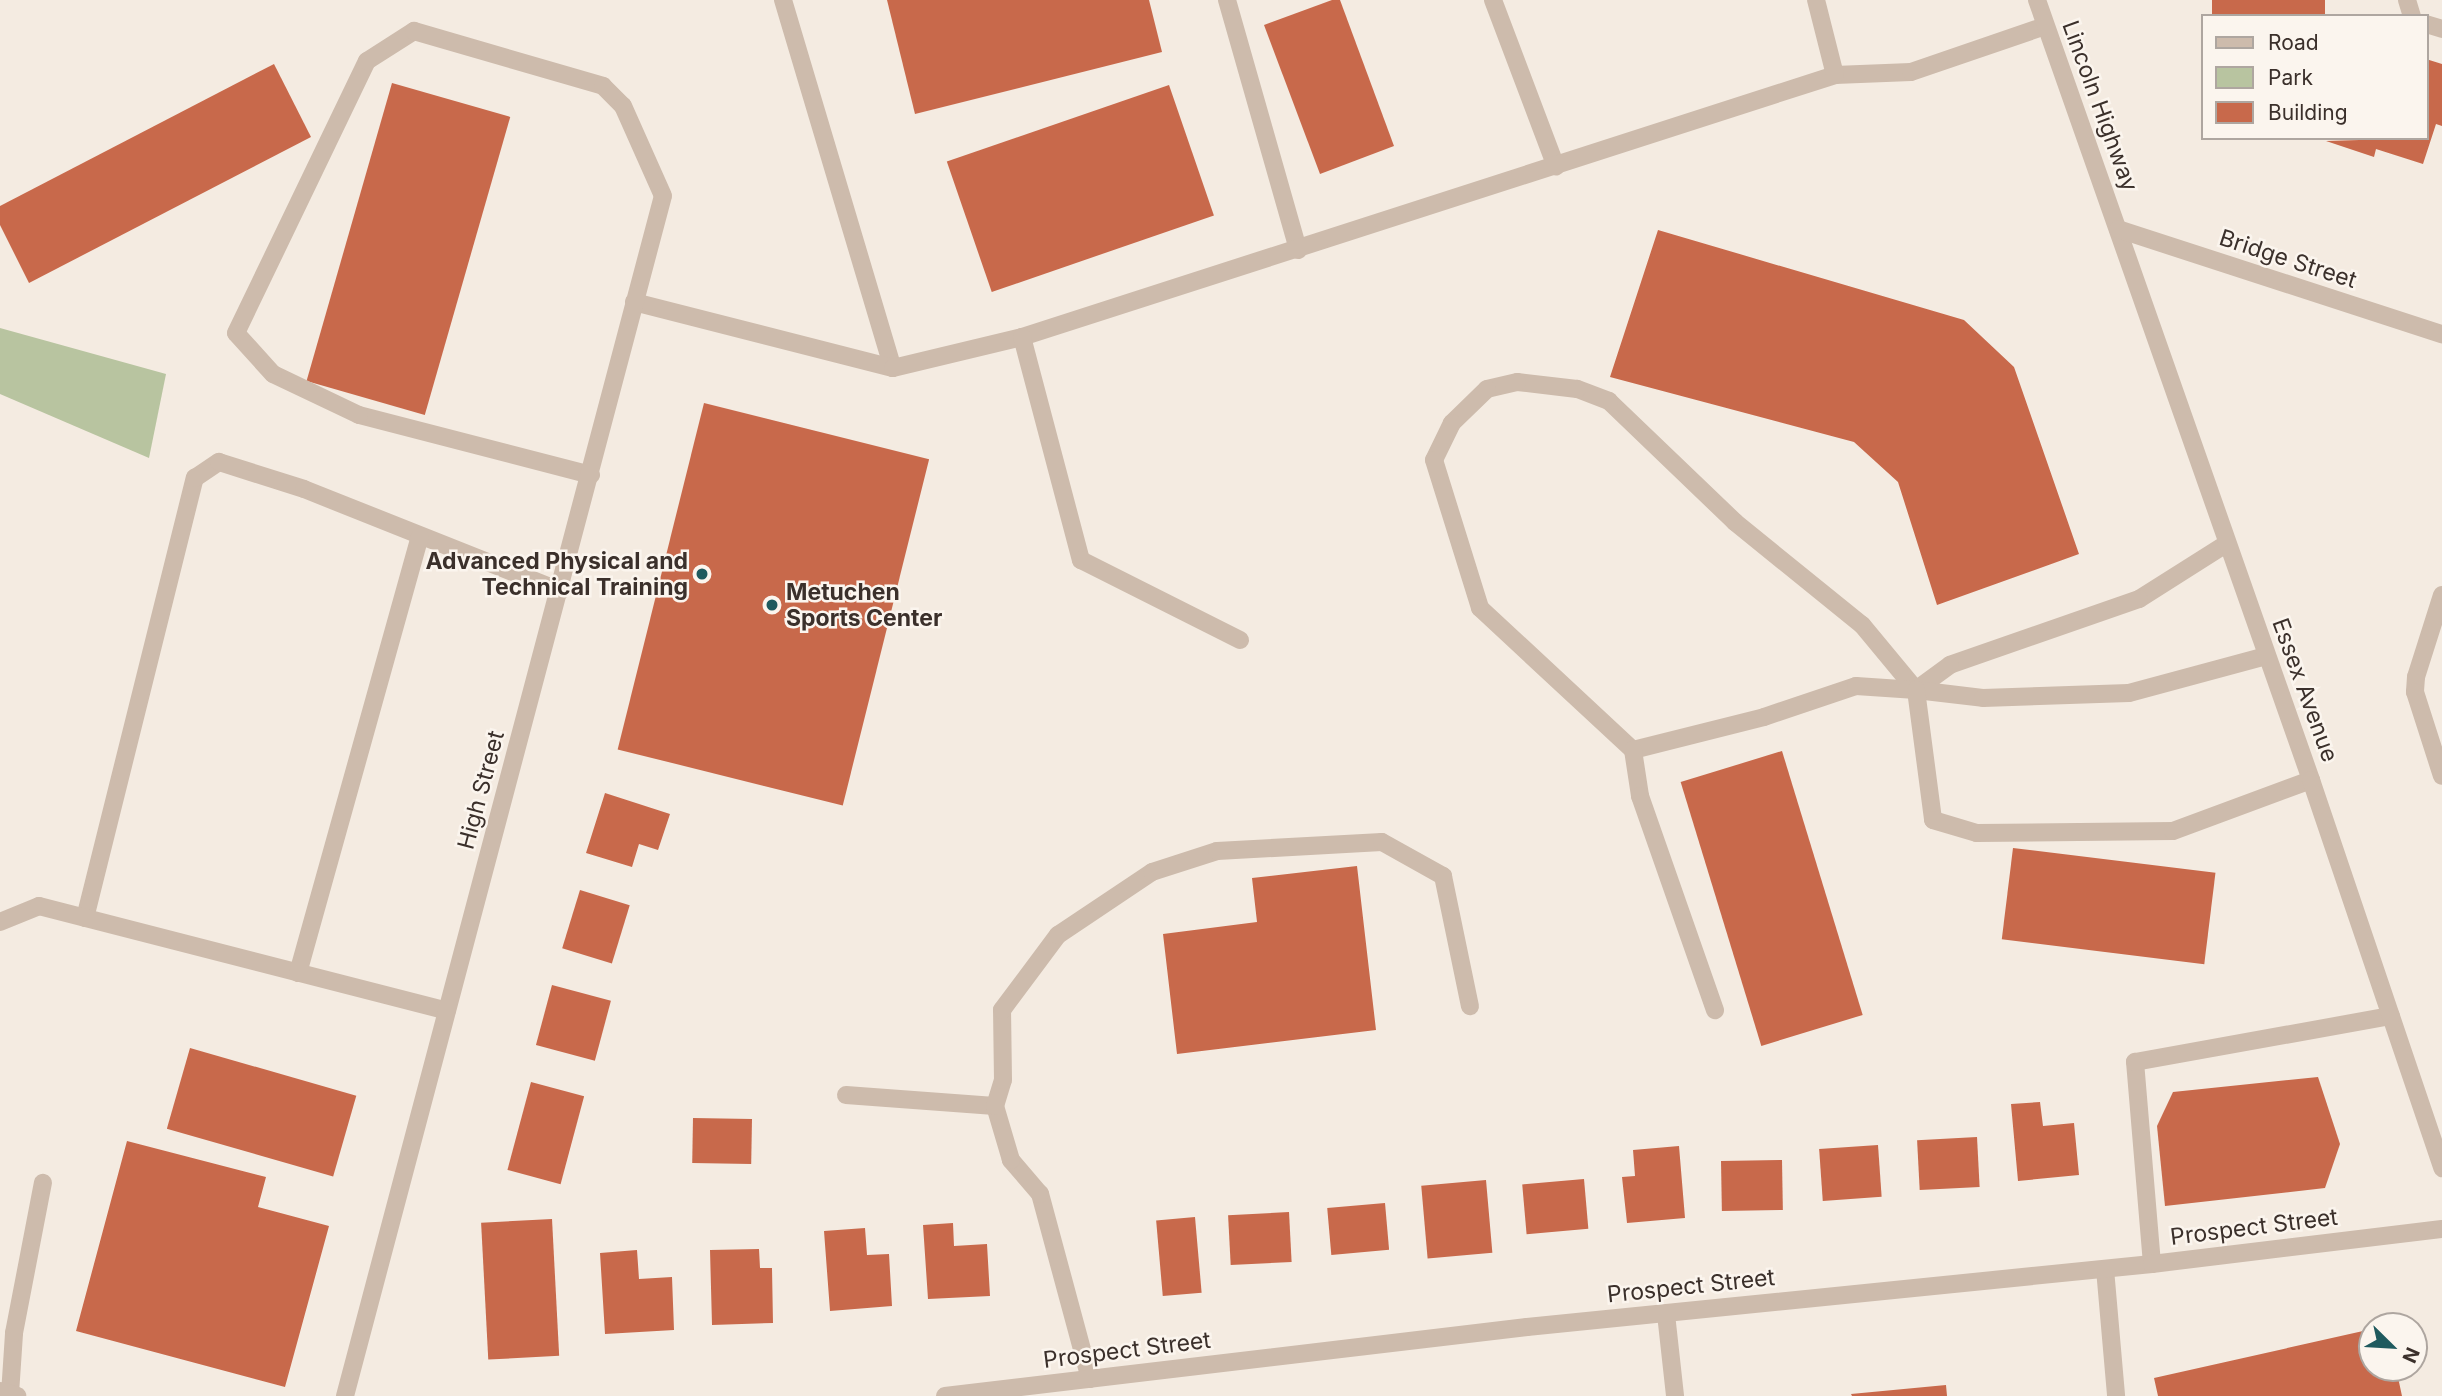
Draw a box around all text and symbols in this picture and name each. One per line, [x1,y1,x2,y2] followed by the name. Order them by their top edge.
[2200,14,2428,140] legend
[2056,17,2144,195] street label: Lincoln Highway
[2268,30,2319,55] text: Road
[2268,65,2313,90] text: Park
[2268,100,2348,125] text: Building
[2216,224,2360,294] street label: Bridge Street
[425,547,688,601] place label: Advanced Physical and Technical Training
[694,566,710,582] marker: Advanced Physical and Technical Training
[786,578,942,632] place label: Metuchen Sports Center
[764,597,780,613] marker: Metuchen Sports Center
[2266,614,2344,766] street label: Essex Avenue
[452,728,510,852] street label: High Street
[2169,1203,2339,1251] street label: Prospect Street
[1606,1263,1776,1309] street label: Prospect Street
[2358,1312,2428,1382] north arrow
[1042,1326,1212,1374] street label: Prospect Street
[2397,1344,2424,1366] text: N

